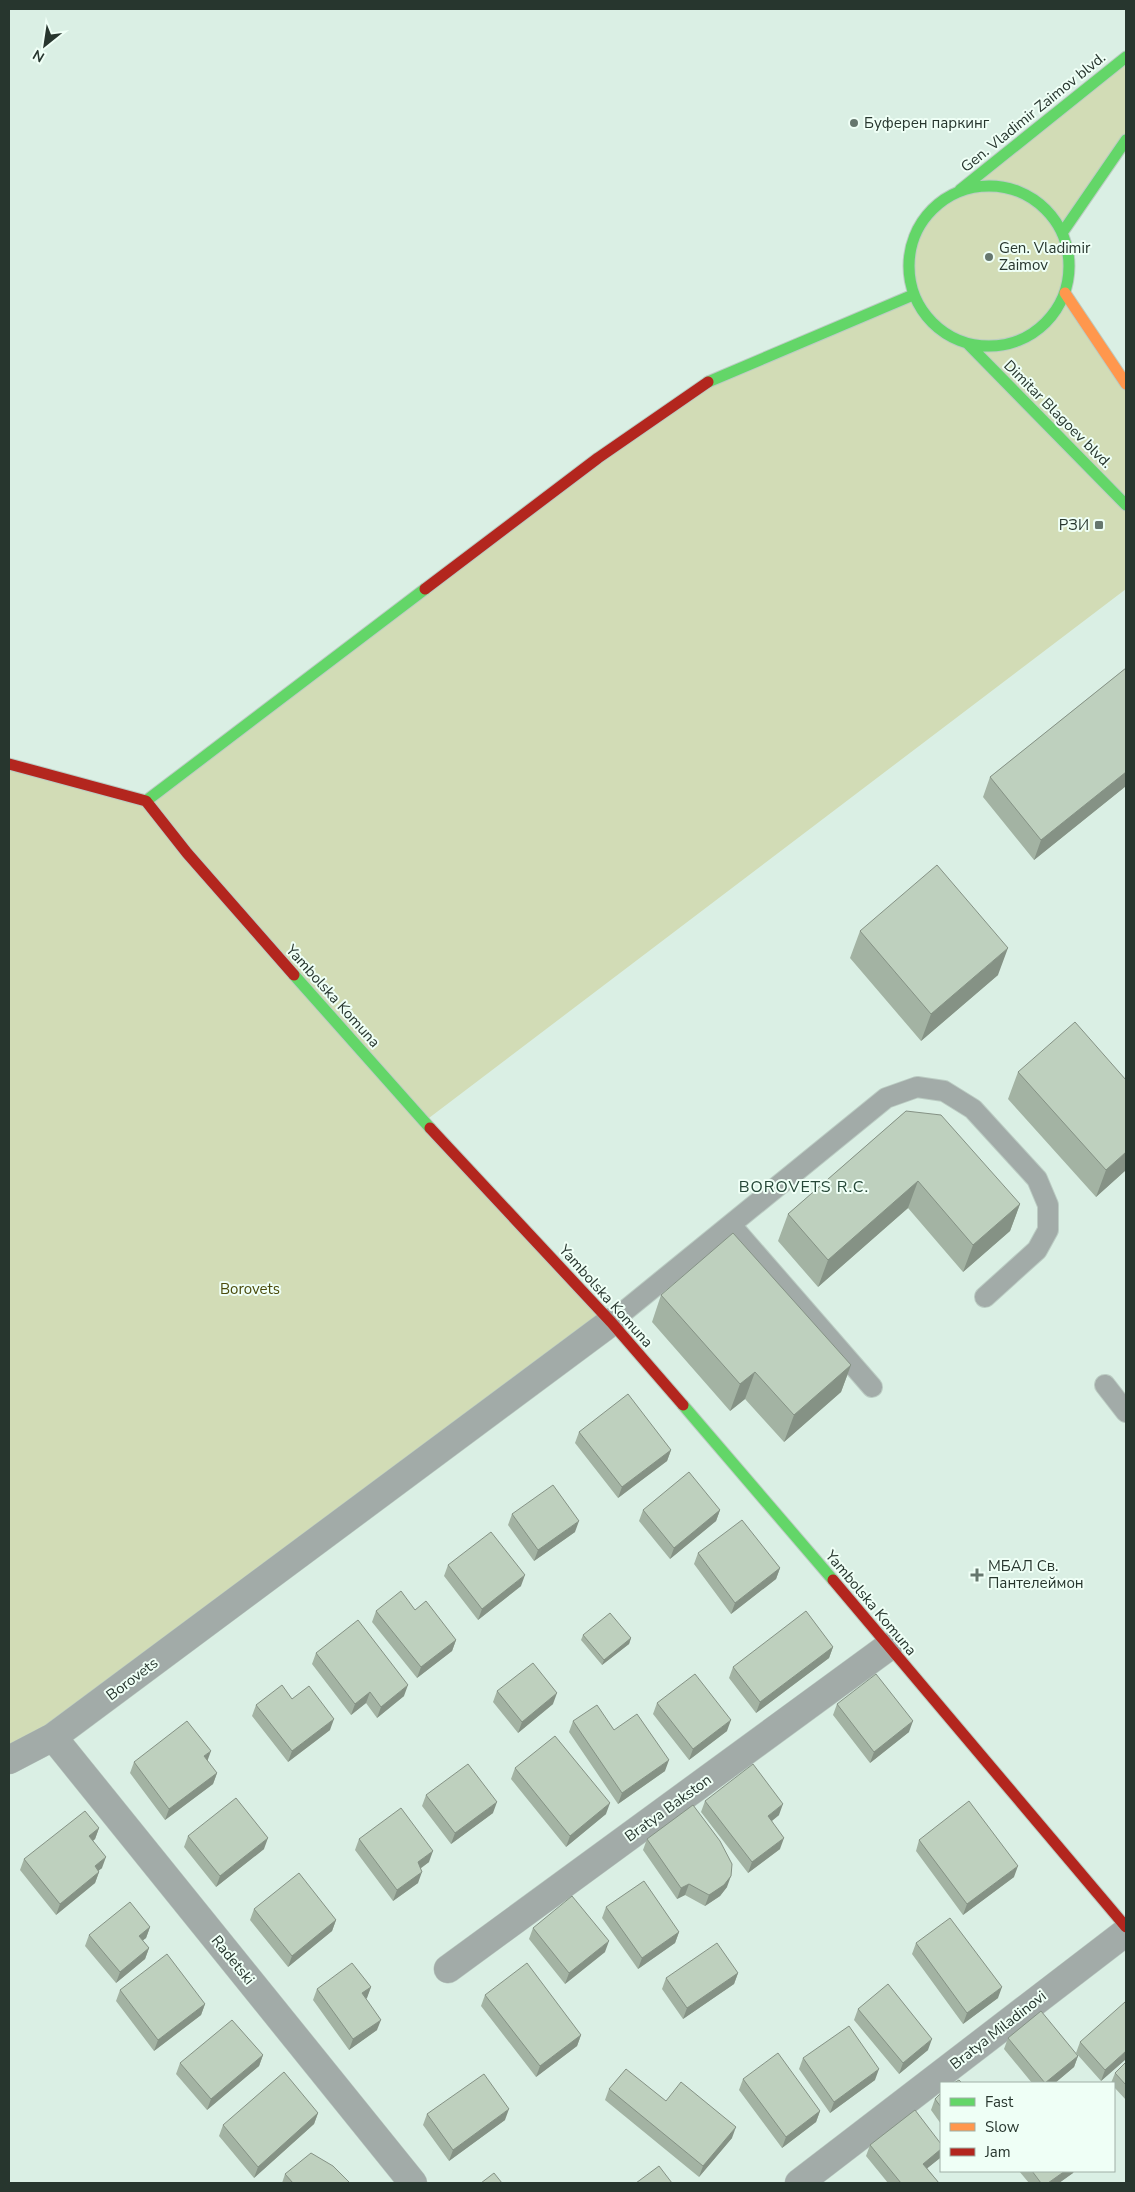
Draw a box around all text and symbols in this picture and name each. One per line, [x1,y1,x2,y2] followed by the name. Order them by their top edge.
[20,20,70,70] north arrow
[29,45,48,67] text: N
[956,47,1110,177] street label: Gen. Vladimir Zaimov blvd.
[864,113,990,133] place label: Буферен паркинг
[848,117,860,129] marker: Буферен паркинг
[999,238,1091,275] place label: Gen. Vladimir Zaimov
[983,251,995,263] marker: Gen. Vladimir Zaimov
[1000,356,1116,472] street label: Dimitar Blagoev blvd.
[1059,515,1089,535] place label: РЗИ
[1093,519,1105,531] marker: РЗИ
[281,940,385,1052] street label: Yambolska Komuna
[739,1176,869,1198] district label: BOROVETS R.C.
[554,1240,658,1352] street label: Yambolska Komuna
[220,1279,280,1299] park label: Borovets
[820,1545,921,1660] street label: Yambolska Komuna
[988,1556,1084,1593] place label: МБАЛ Св. Пантелеймон
[970,1568,984,1582] marker: МБАЛ Св. Пантелеймон
[102,1653,162,1705] street label: Borovets
[621,1770,715,1846] street label: Bratya Bakston
[207,1931,259,1989] street label: Radetski
[946,1986,1050,2074] street label: Bratya Miladinovi
[940,2082,1115,2172] legend
[985,2092,1014,2112] text: Fast
[985,2117,1020,2137] text: Slow
[984,2142,1011,2162] text: Jam

